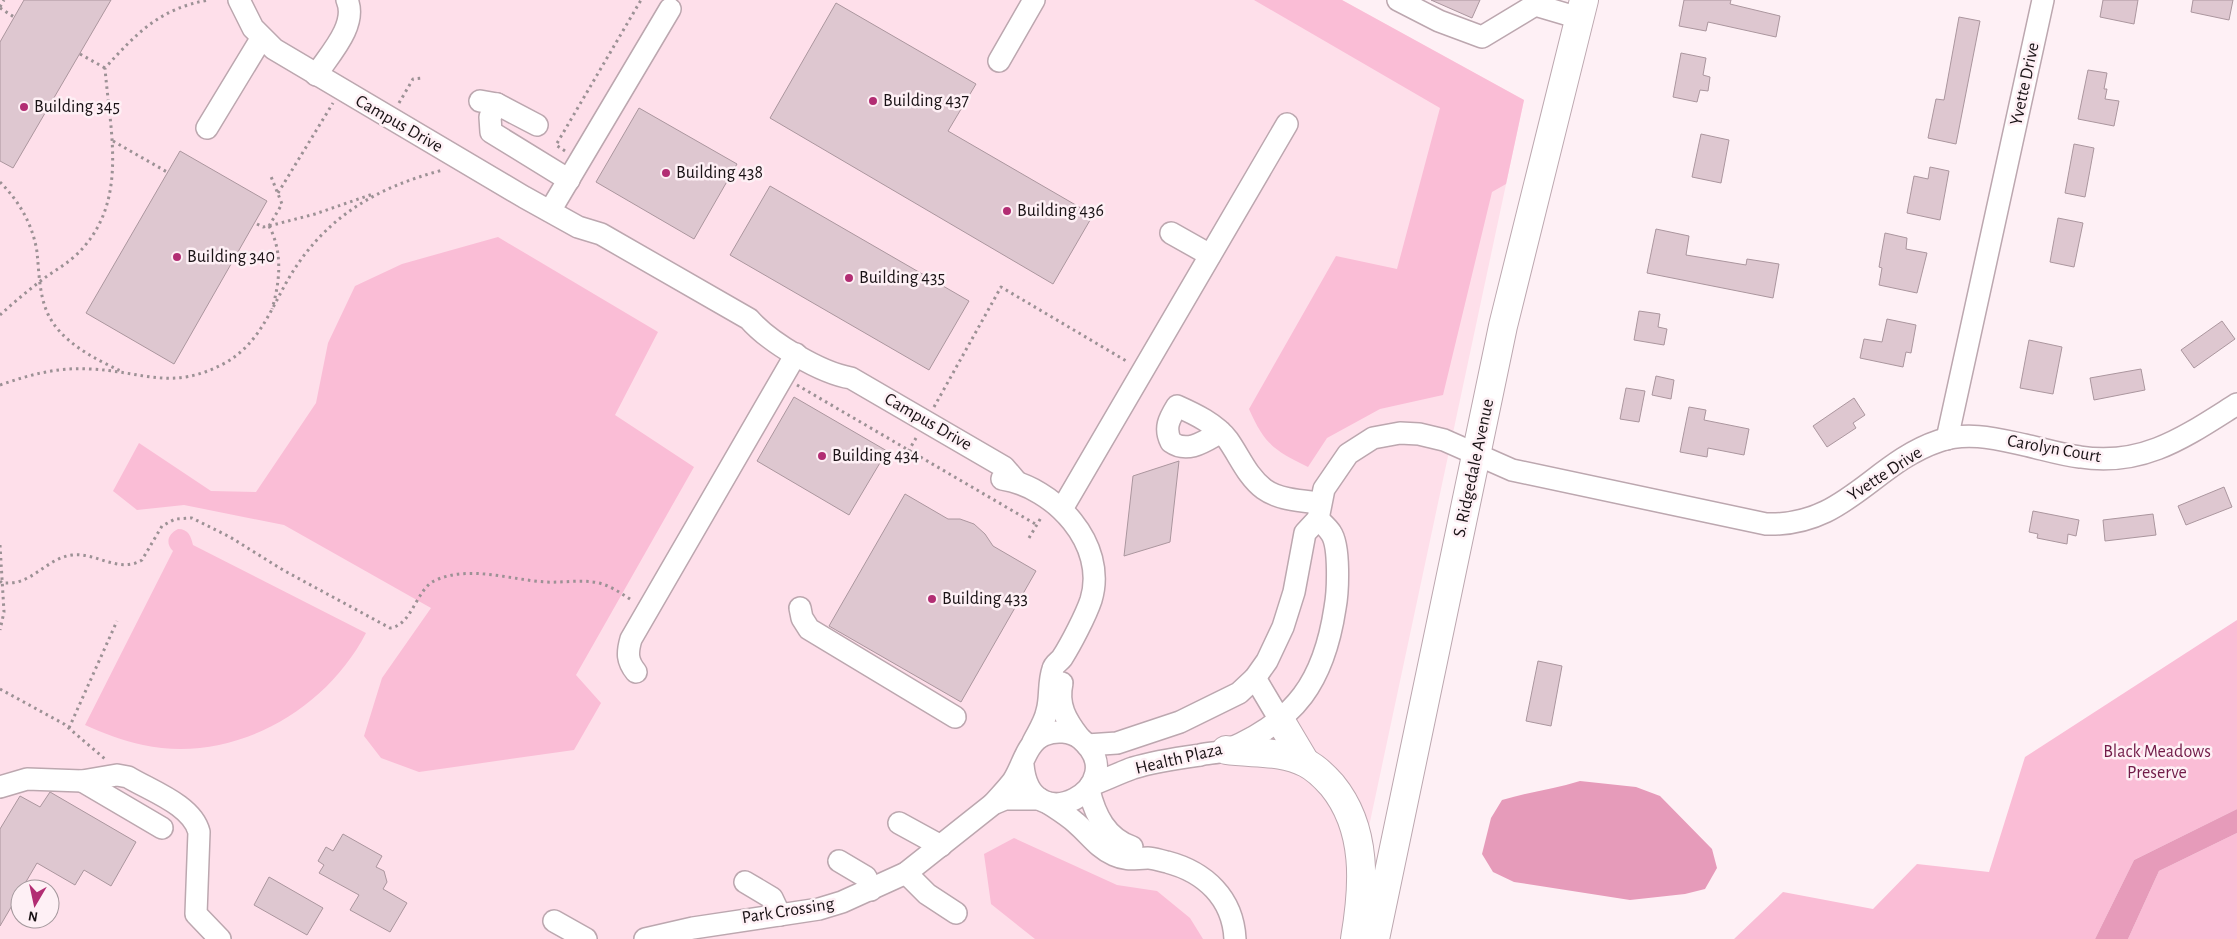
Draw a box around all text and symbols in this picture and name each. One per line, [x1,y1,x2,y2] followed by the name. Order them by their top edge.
[2007,41,2043,127] street label: Yvette Drive
[352,92,446,156] street label: Campus Drive
[883,92,969,110] place label: Building 437
[867,95,879,107] marker: Building 437
[34,98,120,116] place label: Building 345
[18,101,30,113] marker: Building 345
[676,164,763,182] place label: Building 438
[660,167,672,179] marker: Building 438
[1017,202,1104,220] place label: Building 436
[1001,205,1013,217] marker: Building 436
[187,248,275,266] place label: Building 340
[171,251,183,263] marker: Building 340
[859,269,945,287] place label: Building 435
[843,272,855,284] marker: Building 435
[881,390,975,454] street label: Campus Drive
[1451,397,1497,539] street label: S. Ridgedale Avenue
[2006,432,2103,466] street label: Carolyn Court
[1845,443,1925,505] street label: Yvette Drive
[832,447,919,465] place label: Building 434
[816,450,828,462] marker: Building 434
[942,590,1028,608] place label: Building 433
[926,593,938,605] marker: Building 433
[1134,740,1224,778] street label: Health Plaza
[2103,743,2211,782] park label: Black Meadows Preserve
[10,879,60,929] north arrow
[740,895,836,927] street label: Park Crossing
[27,908,39,924] text: N

